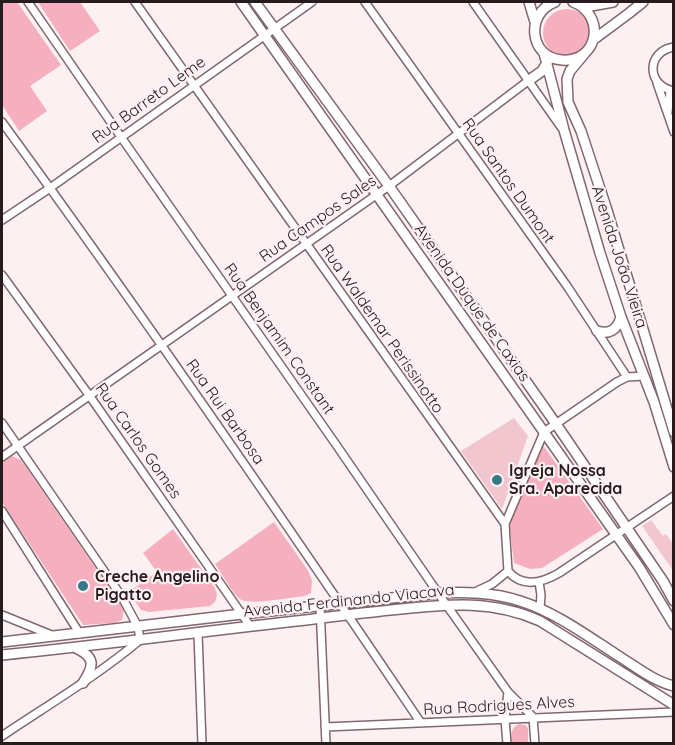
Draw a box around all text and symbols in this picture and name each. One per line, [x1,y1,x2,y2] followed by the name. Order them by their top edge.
[89,52,209,148] street label: Rua Barreto Leme
[458,115,558,247] street label: Rua Santos Dumont
[256,171,380,267] street label: Rua Campos Sales
[587,183,651,331] street label: Avenida João Vieira
[410,220,534,386] street label: Avenida Duque de Caxias
[316,241,448,417] street label: Rua Waldemar Perissinotto
[219,260,339,418] street label: Rua Benjamim Constant
[182,356,268,468] street label: Rua Rui Barbosa
[91,379,185,503] street label: Rua Carlos Gomes
[509,461,622,499] place label: Igreja Nossa Sra. Aparecida
[490,473,504,487] marker: Igreja Nossa Sra. Aparecida
[95,567,219,605] place label: Creche Angelino Pigatto
[76,579,90,593] marker: Creche Angelino Pigatto
[243,580,455,622] street label: Avenida Ferdinando Viacava
[423,692,575,720] street label: Rua Rodrigues Alves

